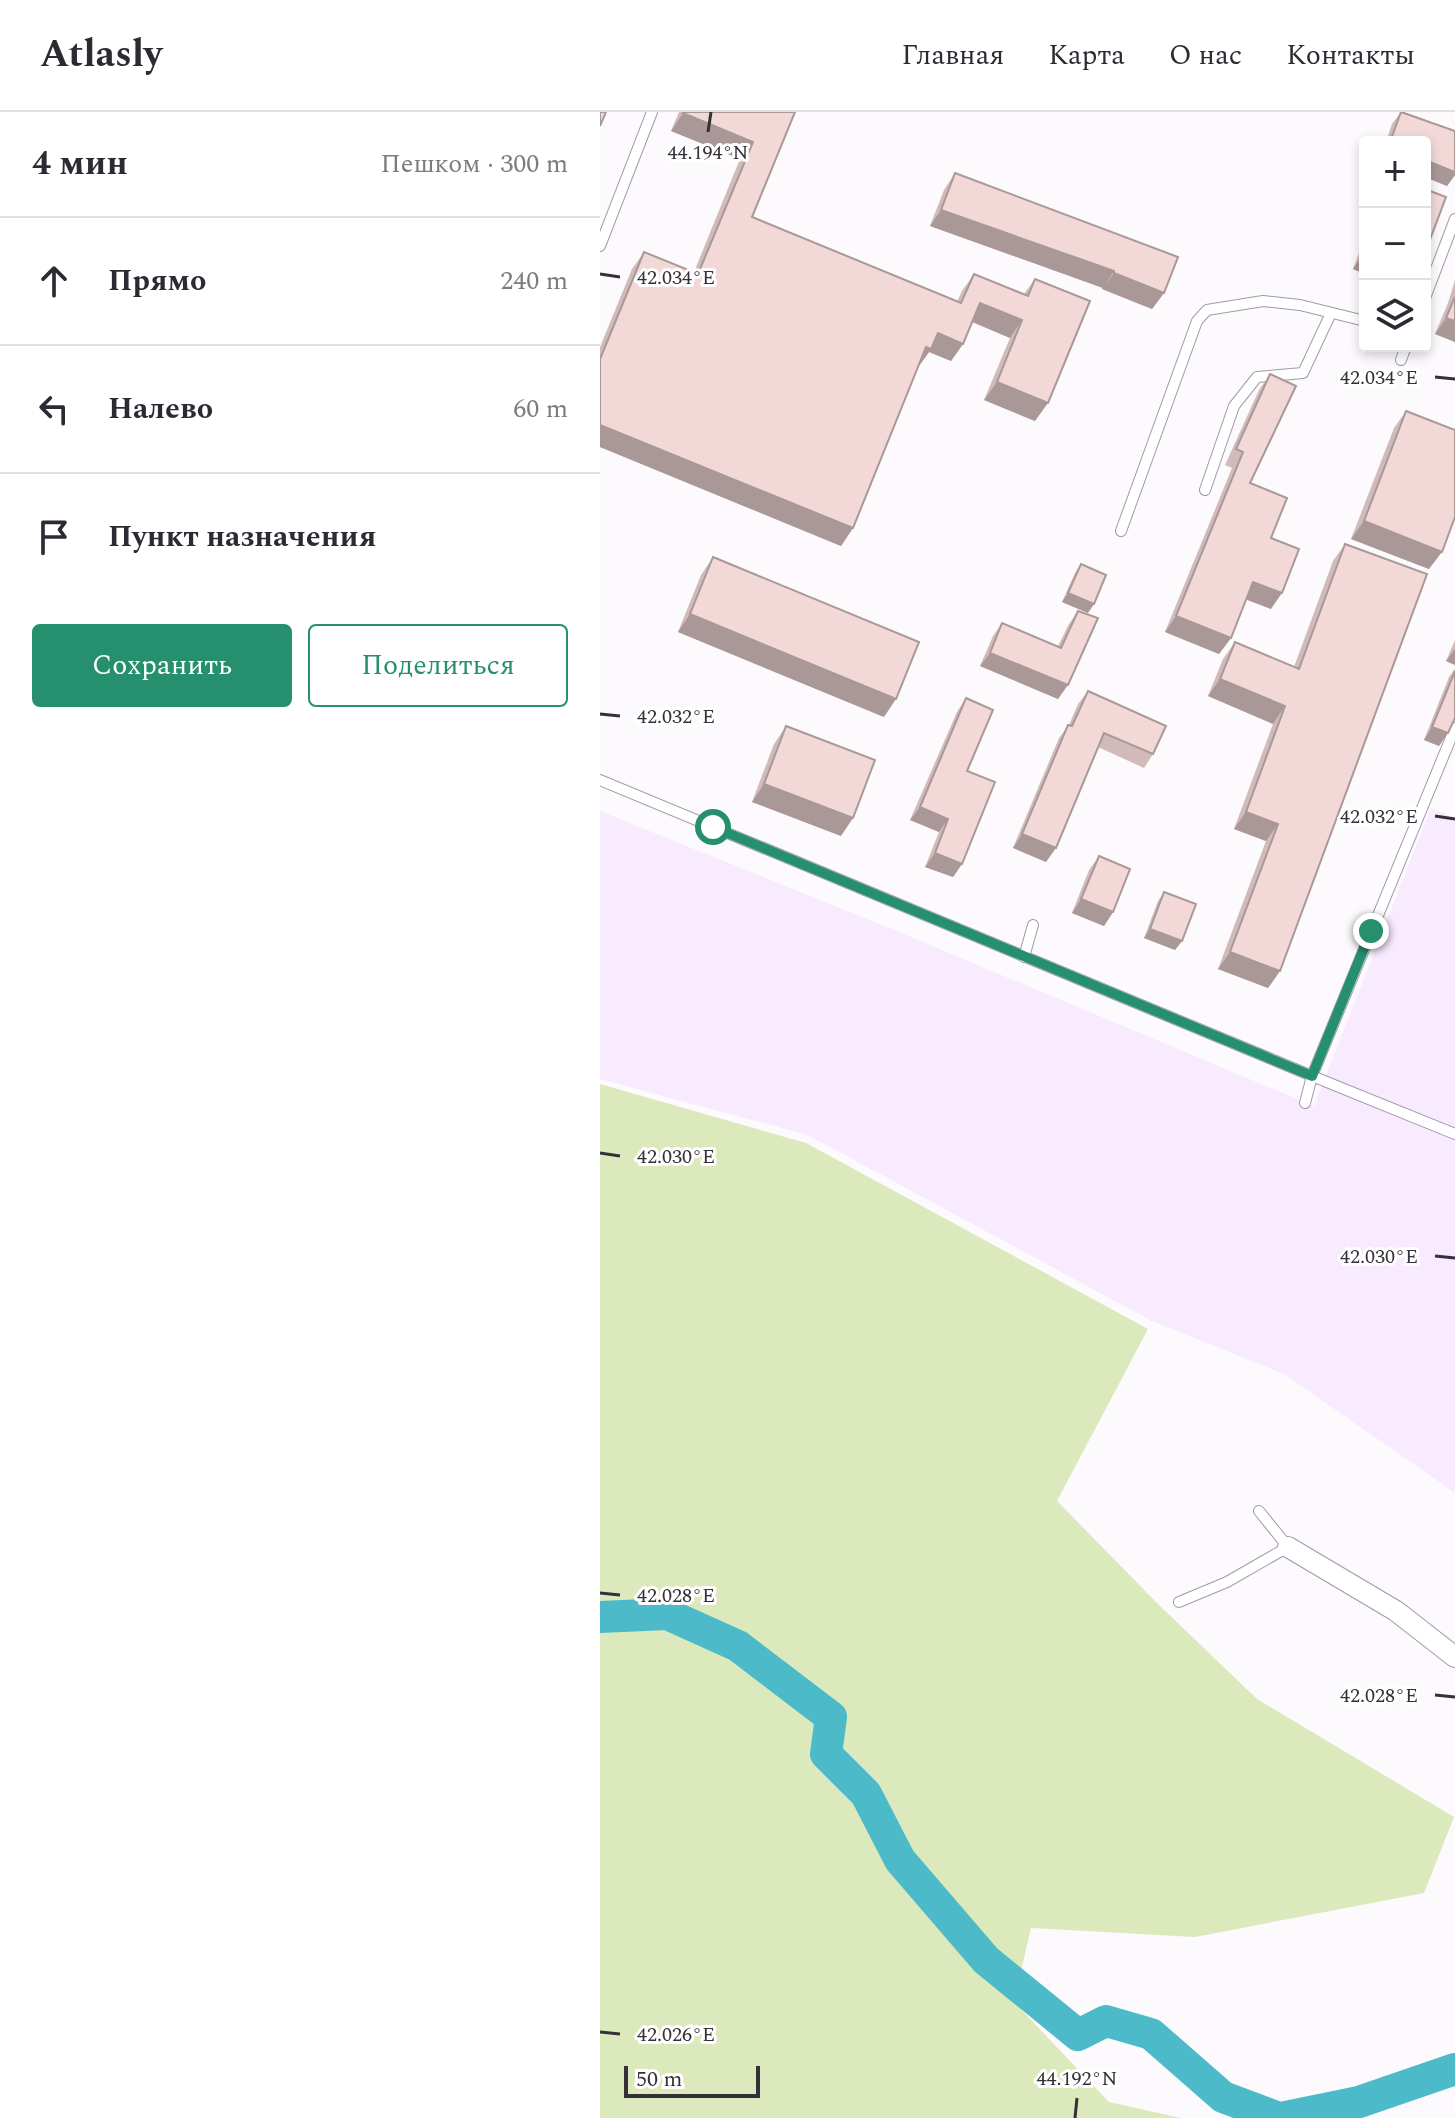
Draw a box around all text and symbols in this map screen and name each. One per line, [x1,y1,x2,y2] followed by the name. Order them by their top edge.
[40,26,162,84] text: Atlasly
[902,34,1004,77] text: Главная
[1048,34,1125,77] text: Карта
[1169,34,1242,77] text: О нас
[1286,34,1415,77] text: Контакты
[1359,136,1431,352] map controls
[1359,136,1431,208] button: +
[32,138,128,190] text: 4 мин
[668,138,748,168] text: 44.194°N
[381,144,568,184] text: Пешком · 300 m
[1359,208,1431,280] button: −
[108,258,206,304] text: Прямо
[32,259,76,303] icon: ahead
[500,261,568,301] text: 240 m
[637,263,715,293] text: 42.034°E
[1359,280,1431,352] button: layers
[1340,363,1418,393] text: 42.034°E
[108,386,213,432] text: Налево
[32,387,76,431] icon: left
[513,389,568,429] text: 60 m
[108,514,376,560] text: Пункт назначения
[32,515,76,559] icon: arrive
[32,624,292,707] button: Сохранить
[308,624,568,707] button: Поделиться
[637,702,715,732] text: 42.032°E
[1340,802,1418,832] text: 42.032°E
[695,809,731,845] route start
[1353,913,1389,949] route end
[637,1142,715,1172] text: 42.030°E
[1340,1242,1418,1272] text: 42.030°E
[637,1581,715,1611] text: 42.028°E
[1340,1681,1418,1711] text: 42.028°E
[637,2020,715,2050] text: 42.026°E
[624,2062,760,2098] scale bar
[636,2063,682,2096] text: 50 m
[1037,2064,1117,2094] text: 44.192°N

